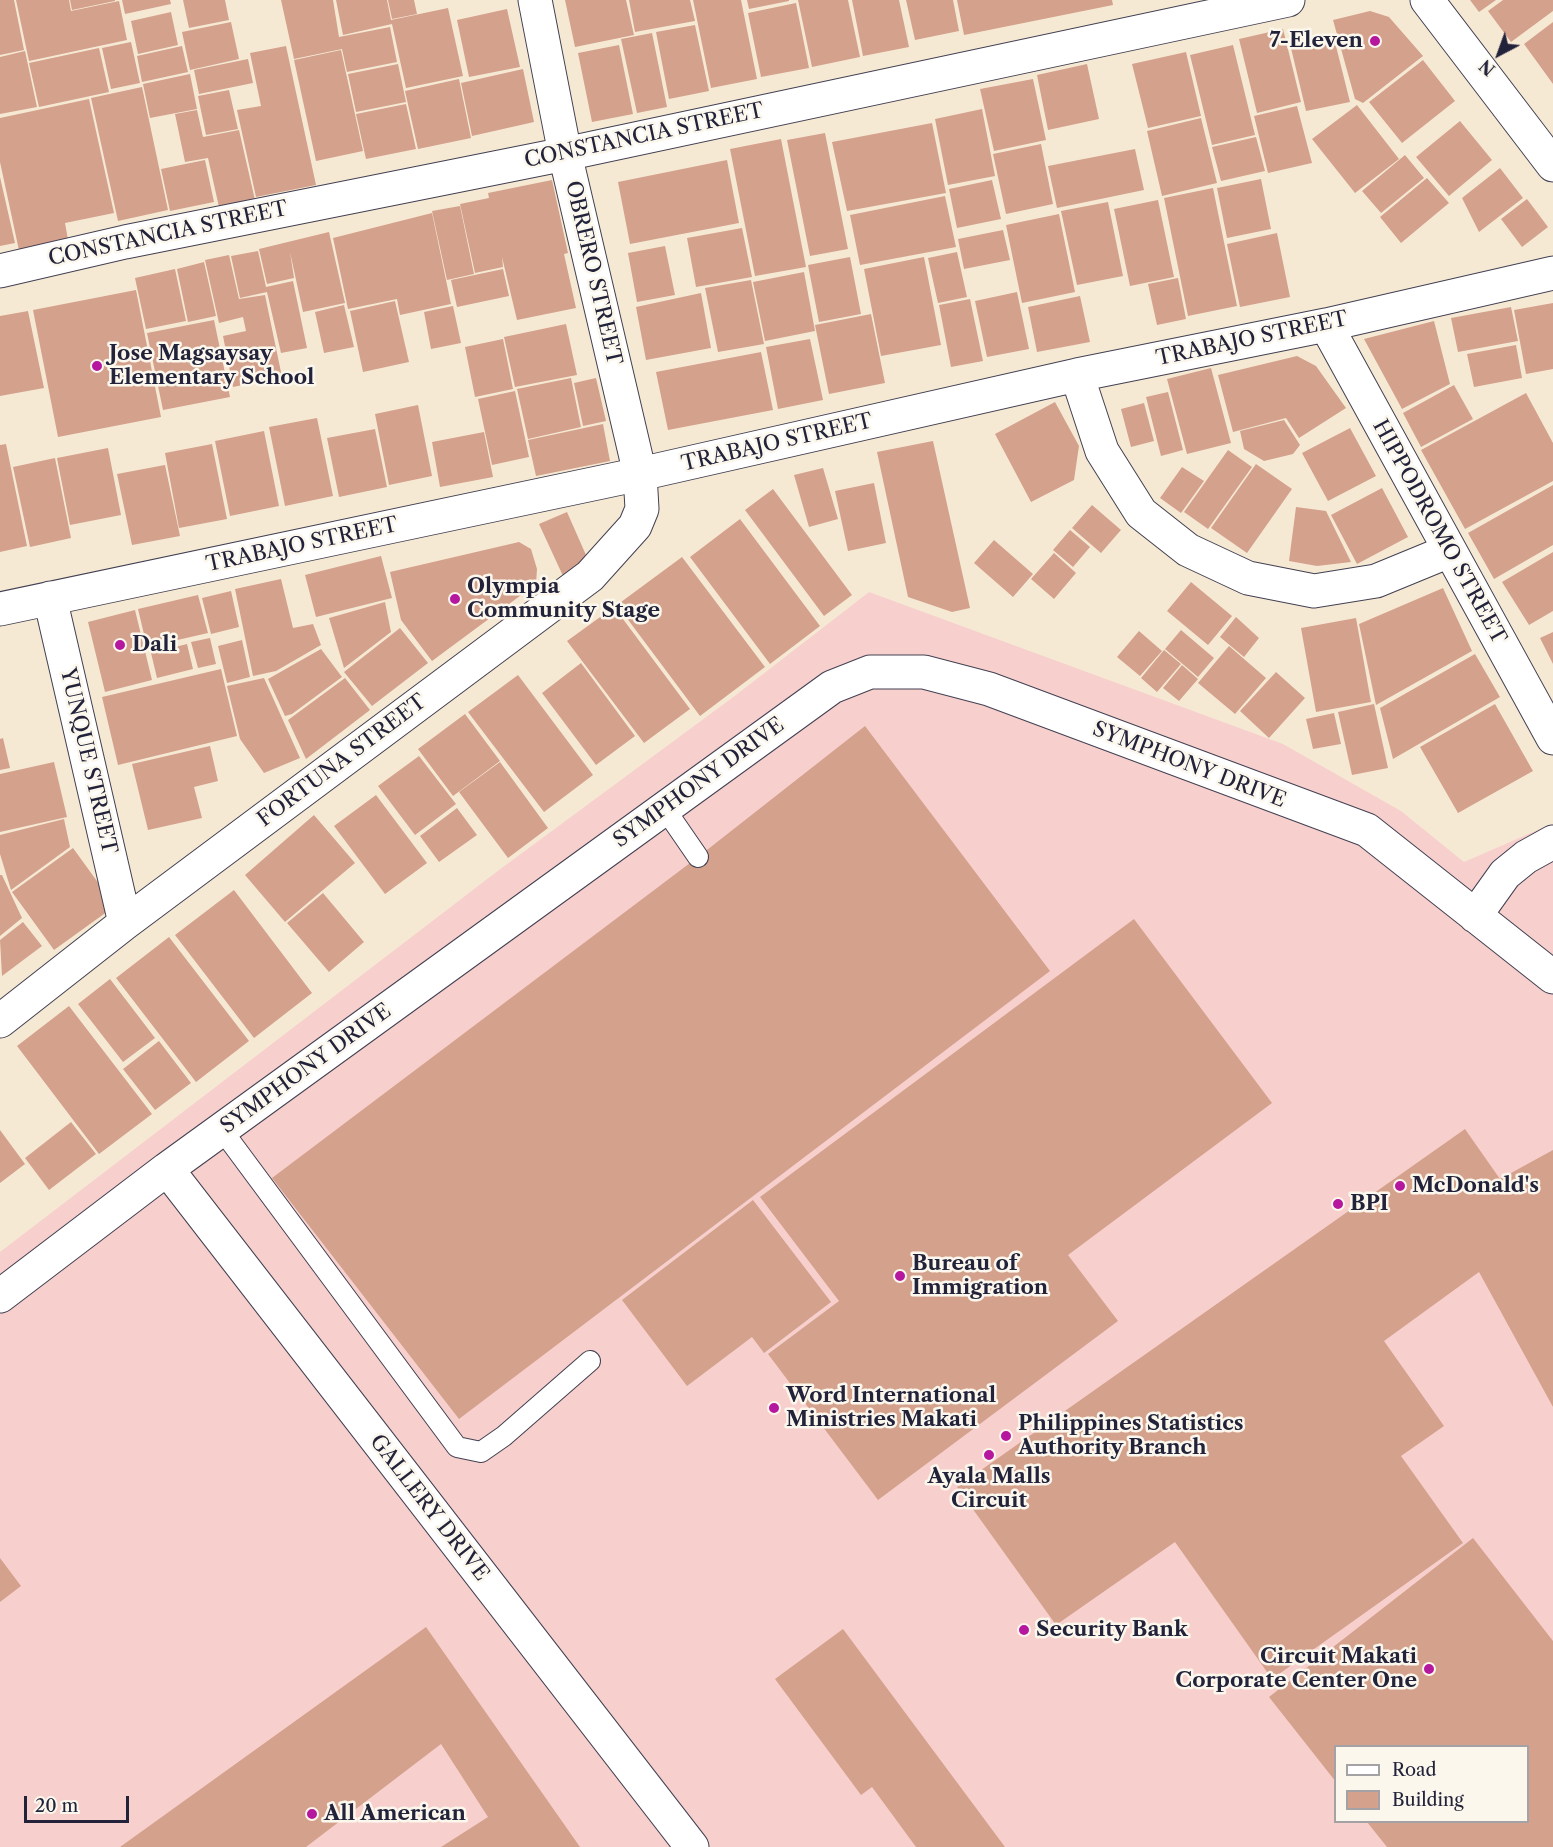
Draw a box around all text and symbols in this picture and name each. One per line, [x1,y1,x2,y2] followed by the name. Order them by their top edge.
[1469,24,1529,84] north arrow
[1269,28,1363,54] place label: 7-Eleven
[1368,34,1382,48] marker: 7-Eleven
[1475,55,1499,80] text: N
[522,98,766,174] street label: CONSTANCIA STREET
[560,178,626,368] street label: OBRERO STREET
[46,196,290,272] street label: CONSTANCIA STREET
[1154,306,1350,372] street label: TRABAJO STREET
[109,341,314,391] place label: Jose Magsaysay Elementary School
[90,359,104,373] marker: Jose Magsaysay Elementary School
[679,409,875,477] street label: TRABAJO STREET
[1367,416,1511,648] street label: HIPPODROMO STREET
[204,512,400,578] street label: TRABAJO STREET
[467,574,660,624] place label: Olympia Community Stage
[448,592,462,606] marker: Olympia Community Stage
[132,632,177,658] place label: Dali
[113,638,127,652] marker: Dali
[54,666,122,856] street label: YUNQUE STREET
[253,689,431,833] street label: FORTUNA STREET
[609,713,789,853] street label: SYMPHONY DRIVE
[1089,717,1289,813] street label: SYMPHONY DRIVE
[216,999,396,1139] street label: SYMPHONY DRIVE
[1412,1173,1539,1199] place label: McDonald's
[1393,1179,1407,1193] marker: McDonald's
[1350,1191,1389,1217] place label: BPI
[1331,1197,1345,1211] marker: BPI
[912,1251,1048,1301] place label: Bureau of Immigration
[893,1269,907,1283] marker: Bureau of Immigration
[786,1383,996,1433] place label: Word International Ministries Makati
[767,1401,781,1415] marker: Word International Ministries Makati
[1018,1411,1244,1461] place label: Philippines Statistics Authority Branch
[999,1429,1013,1443] marker: Philippines Statistics Authority Branch
[364,1430,494,1586] street label: GALLERY DRIVE
[982,1448,996,1462] marker: Ayala Malls Circuit
[927,1464,1051,1514] place label: Ayala Malls Circuit
[1036,1617,1188,1643] place label: Security Bank
[1017,1623,1031,1637] marker: Security Bank
[1175,1644,1417,1694] place label: Circuit Makati Corporate Center One
[1422,1662,1436,1676] marker: Circuit Makati Corporate Center One
[1334,1745,1529,1823] legend
[1392,1759,1437,1781] text: Road
[27,1784,132,1822] scale bar
[1392,1789,1464,1811] text: Building
[35,1795,78,1817] text: 20 m
[324,1801,466,1827] place label: All American
[305,1807,319,1821] marker: All American

